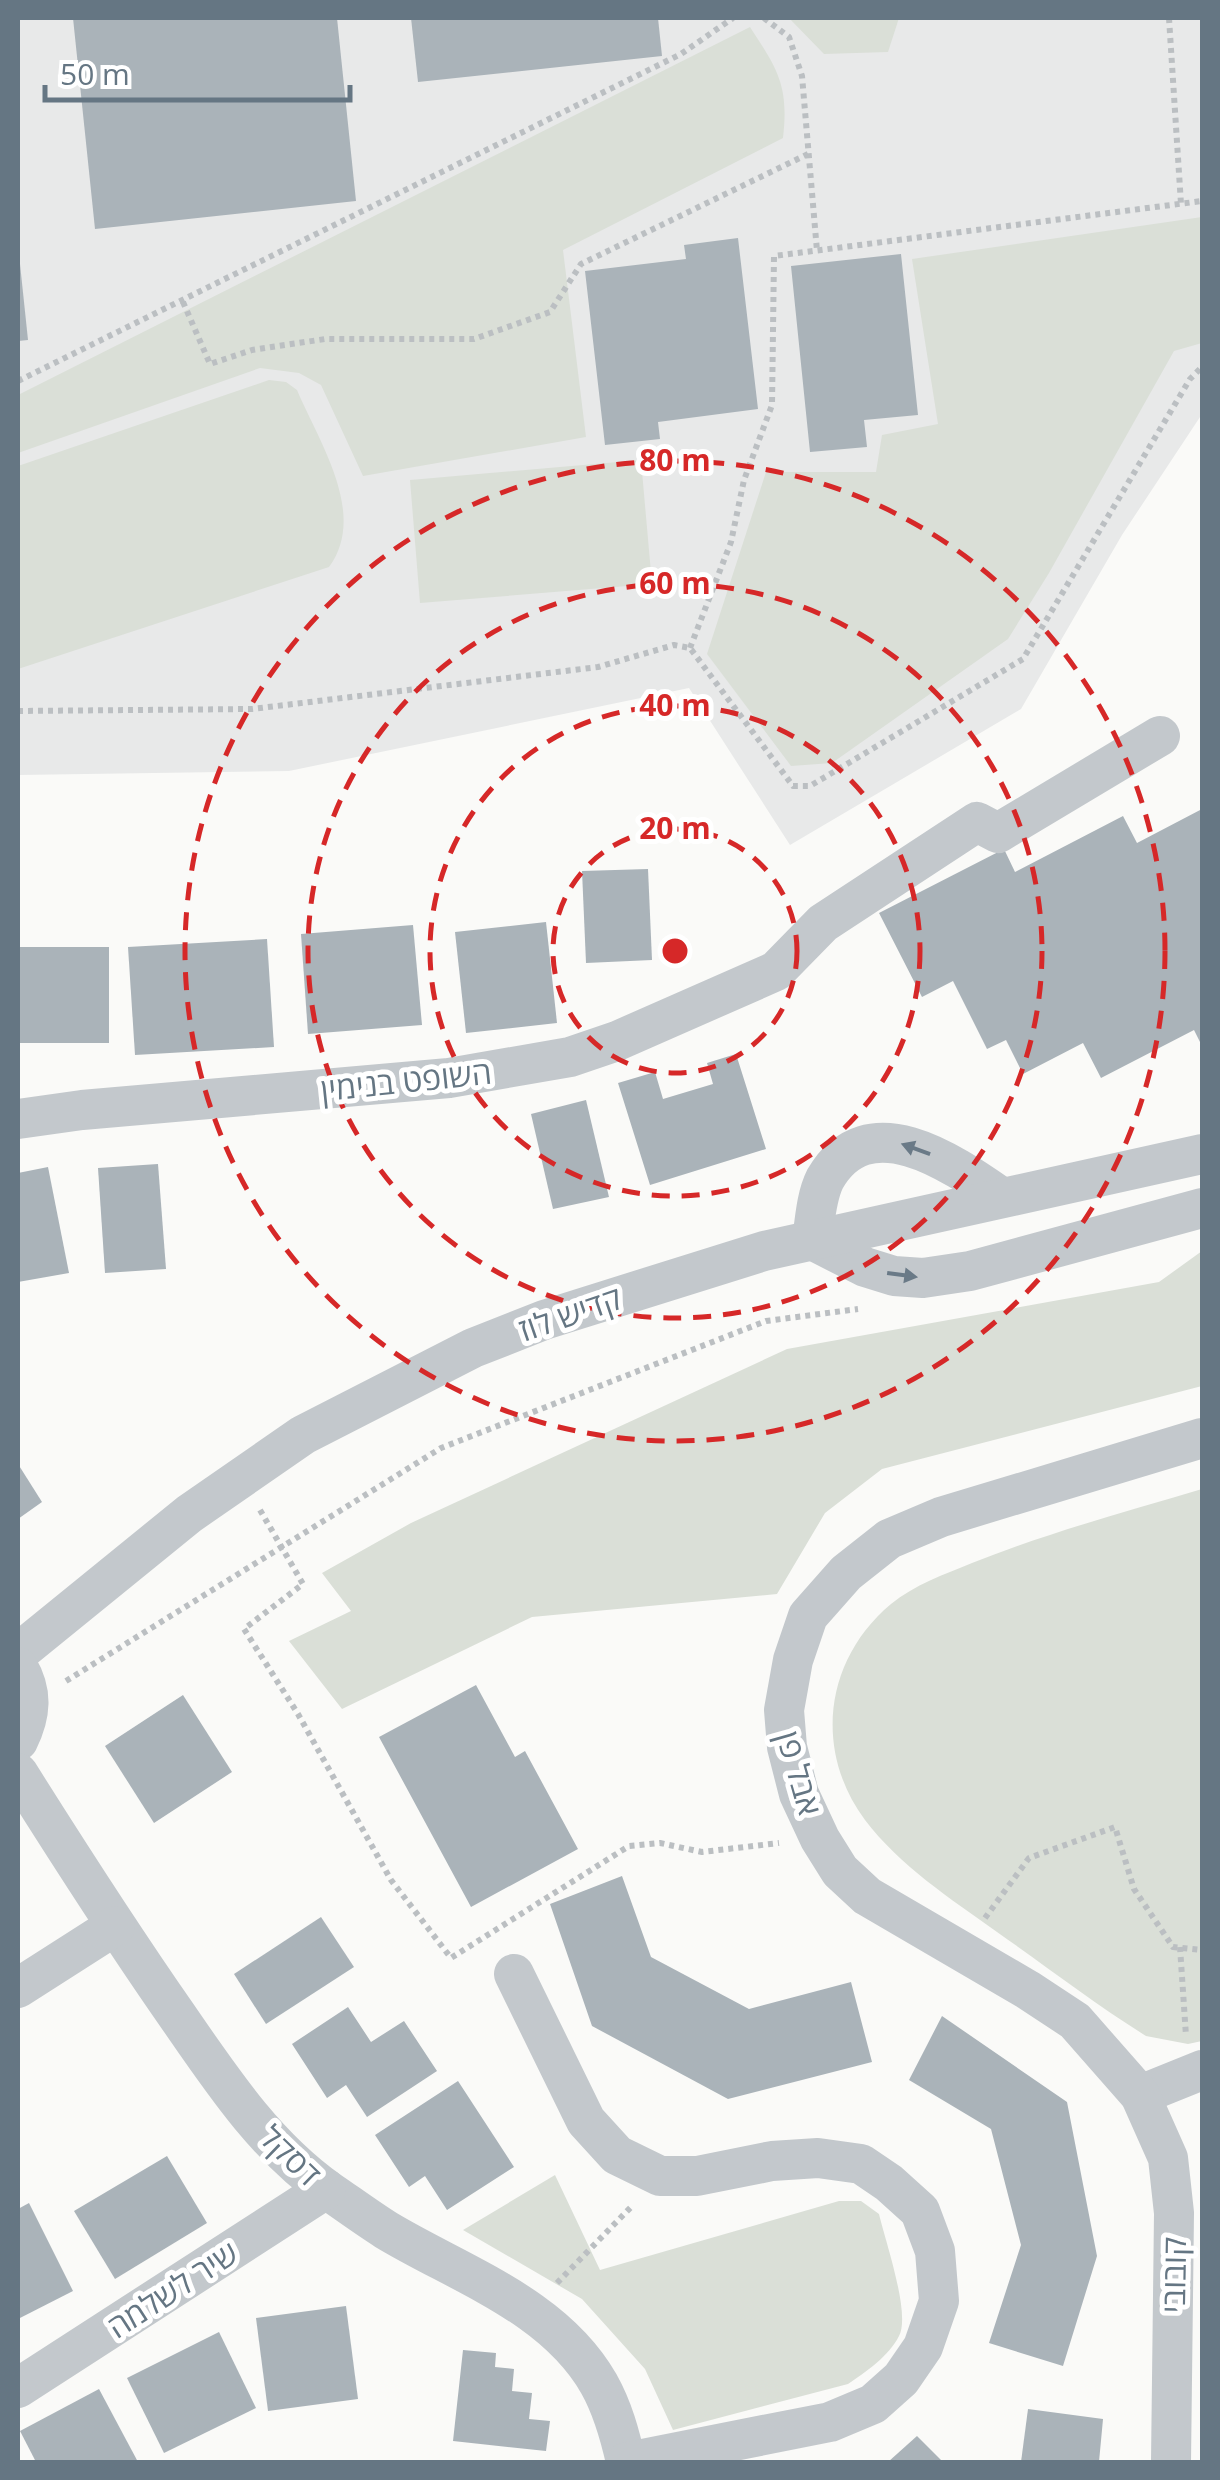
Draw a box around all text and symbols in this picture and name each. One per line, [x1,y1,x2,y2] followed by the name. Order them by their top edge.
[45,40,350,102] scale bar
[60,53,130,94] text: 50 m
[639,439,711,480] text: 80 m
[639,562,711,603] text: 60 m
[639,684,711,725] text: 40 m
[639,807,711,848] text: 20 m
[657,933,693,969] centre of rings
[318,1050,494,1110] street label: השופט בנימין
[901,1141,931,1156] one-way arrow
[887,1268,919,1284] one-way arrow
[513,1275,627,1351] street label: קדיש לוז
[767,1726,833,1820] street label: אבל פן
[251,2115,331,2195] street label: דסקל
[98,2231,246,2347] street label: שיר לשלמה
[1151,2236,1195,2314] street label: קובובי

